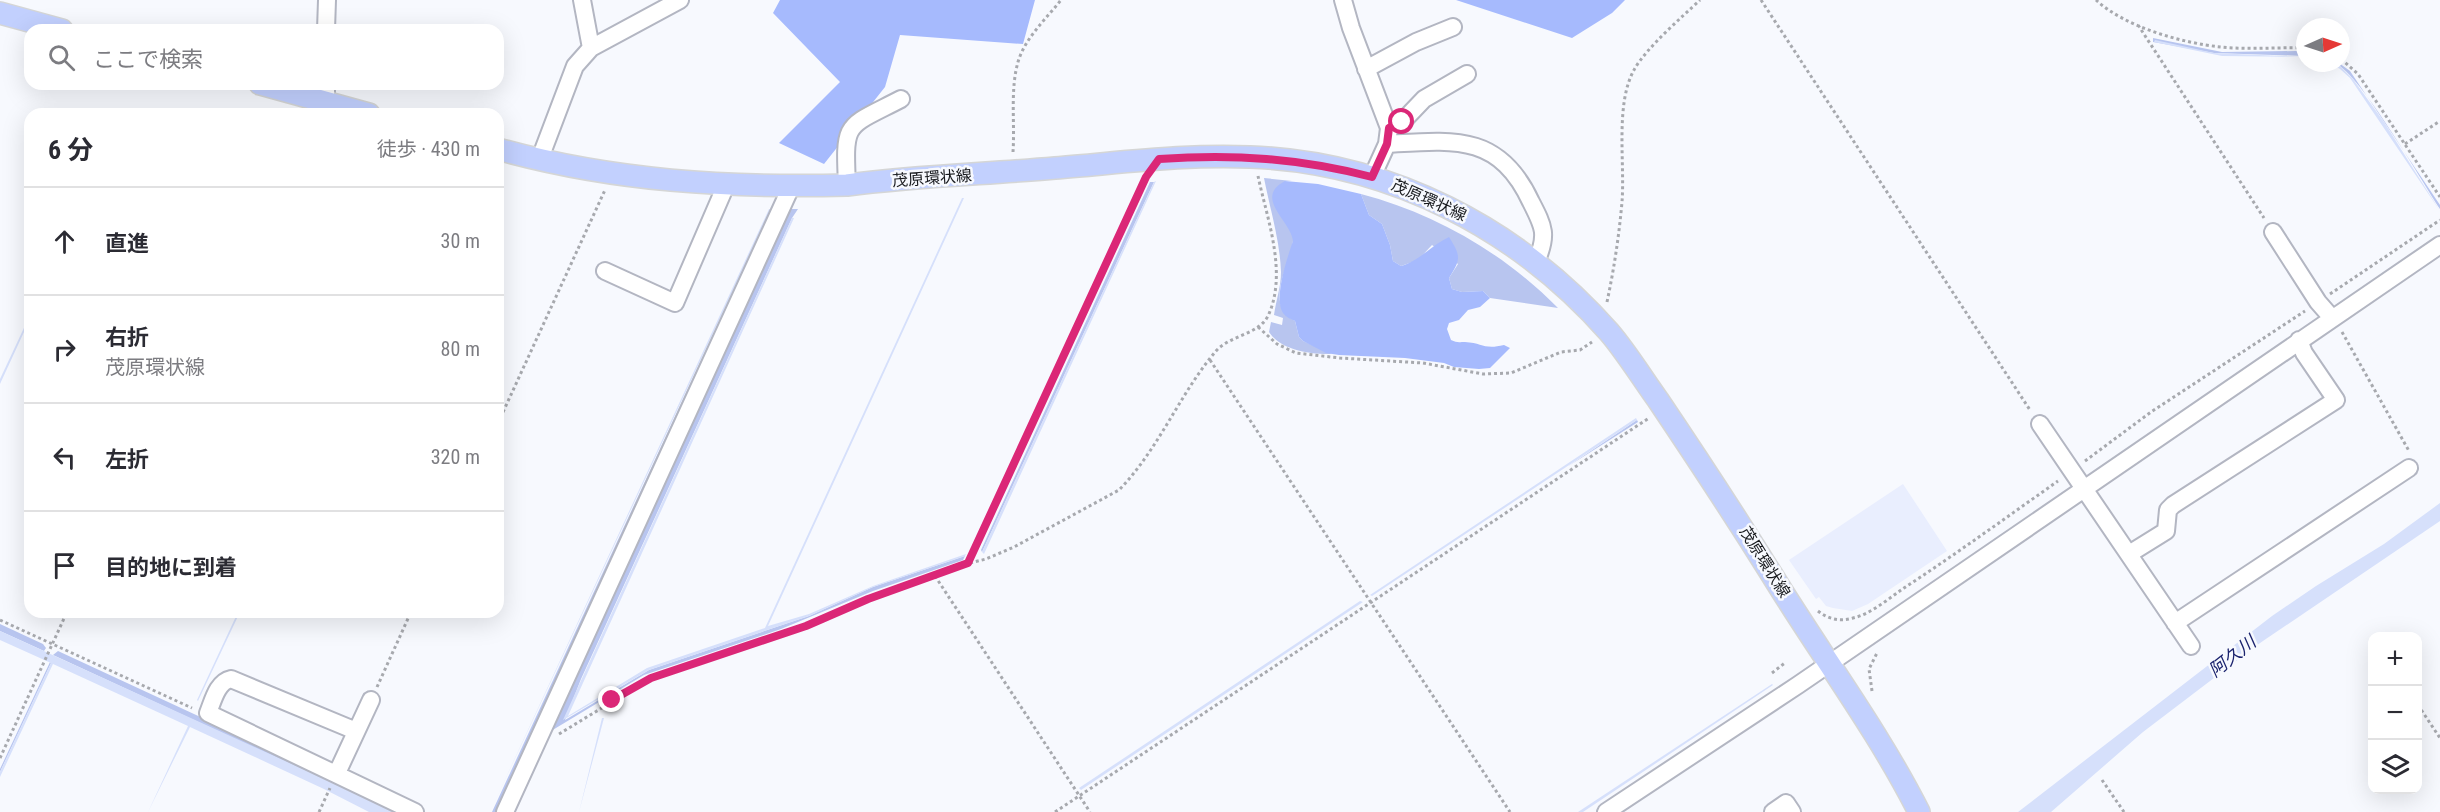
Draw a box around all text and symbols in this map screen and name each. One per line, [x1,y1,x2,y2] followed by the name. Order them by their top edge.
[2296,18,2350,72] north arrow
[24,24,504,90] search box
[45,41,78,74] icon: search
[93,47,203,72] text: ここで検索
[1388,108,1414,134] route start
[48,135,93,165] text: 6 分
[377,137,480,161] text: 徒歩 · 430 m
[891,166,973,190] street label: 茂原環状線
[1389,175,1469,225] street label: 茂原環状線
[48,225,81,258] icon: ahead
[441,229,480,253] text: 30 m
[105,231,149,256] text: 直進
[105,325,149,350] text: 右折
[48,333,81,366] icon: right
[441,337,480,361] text: 80 m
[105,355,205,379] text: 茂原環状線
[48,441,81,474] icon: left
[431,445,480,469] text: 320 m
[105,447,149,472] text: 左折
[1736,523,1794,601] street label: 茂原環状線
[48,549,81,582] icon: arrive
[105,555,237,580] text: 目的地に到着
[2204,630,2261,681] water label: 阿久川
[2368,632,2422,794] map controls
[2368,632,2422,686] button: +
[598,686,624,712] route end
[2368,686,2422,740] button: −
[2368,740,2422,794] button: layers

